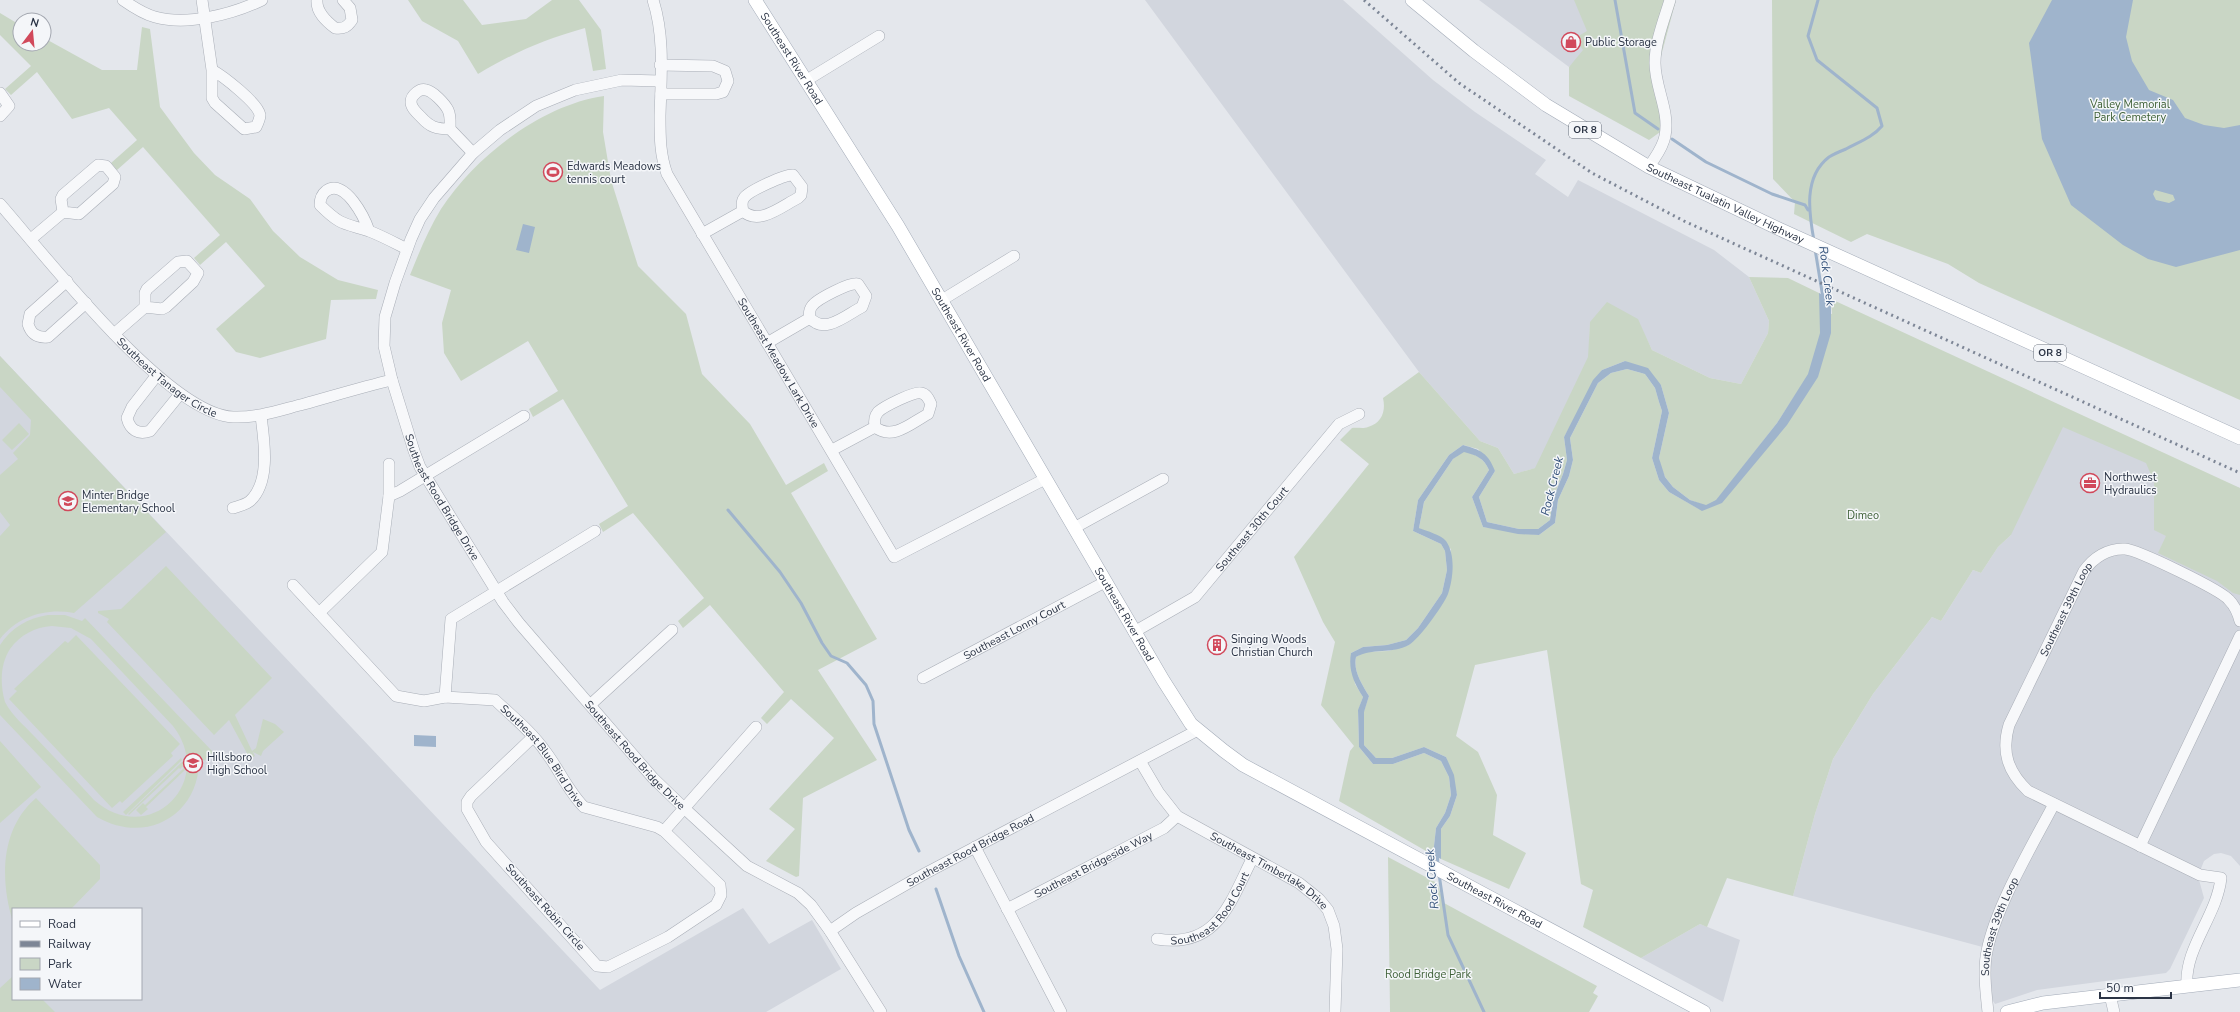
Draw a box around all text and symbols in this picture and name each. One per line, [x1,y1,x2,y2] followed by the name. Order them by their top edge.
[757,9,827,107] street label: Southeast River Road
[12,12,52,52] north arrow
[29,15,41,31] text: N
[1560,31,1582,53] shop icon: Public Storage
[1585,35,1657,50] place label: Public Storage
[2089,97,2171,125] park label: Valley Memorial Park Cemetery
[1569,122,1601,138] road number: OR 8
[567,159,661,187] place label: Edwards Meadows tennis court
[1644,159,1807,247] street label: Southeast Tualatin Valley Highway
[542,161,564,183] sports icon: Edwards Meadows tennis court
[1815,245,1839,308] water label: Rock Creek
[928,285,995,384] street label: Southeast River Road
[735,295,823,431] street label: Southeast Meadow Lark Drive
[114,334,220,421] street label: Southeast Tanager Circle
[2034,345,2066,361] road number: OR 8
[402,432,483,563] street label: Southeast Rood Bridge Drive
[1537,454,1567,517] water label: Rock Creek
[2104,470,2157,498] place label: Northwest Hydraulics
[2079,472,2101,494] office icon: Northwest Hydraulics
[1212,483,1292,575] street label: Southeast 30th Court
[82,488,176,516] place label: Minter Bridge Elementary School
[57,490,79,512] school or university icon: Minter Bridge Elementary School
[1847,508,1879,523] park label: Dimeo
[2036,559,2096,659] street label: Southeast 39th Loop
[1091,564,1158,664] street label: Southeast River Road
[961,597,1068,663] street label: Southeast Lonny Court
[1231,632,1313,660] place label: Singing Woods Christian Church
[1206,634,1228,656] building icon: Singing Woods Christian Church
[581,697,689,813] street label: Southeast Rood Bridge Drive
[497,701,588,810] street label: Southeast Blue Bird Drive
[207,750,268,778] place label: Hillsboro High School
[182,752,204,774] school or university icon: Hillsboro High School
[904,810,1037,890] street label: Southeast Rood Bridge Road
[1031,828,1155,901] street label: Southeast Bridgeside Way
[1208,828,1332,913] street label: Southeast Timberlake Drive
[1421,847,1443,910] water label: Rock Creek
[502,860,588,954] street label: Southeast Robin Circle
[1444,868,1545,932] street label: Southeast River Road
[1170,869,1252,948] street label: Southeast Rood Court
[1978,875,2022,976] street label: Southeast 39th Loop
[12,908,142,1000] legend
[48,916,76,932] text: Road
[48,936,92,952] text: Railway
[48,956,73,972] text: Park
[1385,967,1472,982] park label: Rood Bridge Park
[2100,974,2171,1000] scale bar
[48,976,82,992] text: Water
[2106,980,2134,996] text: 50 m

